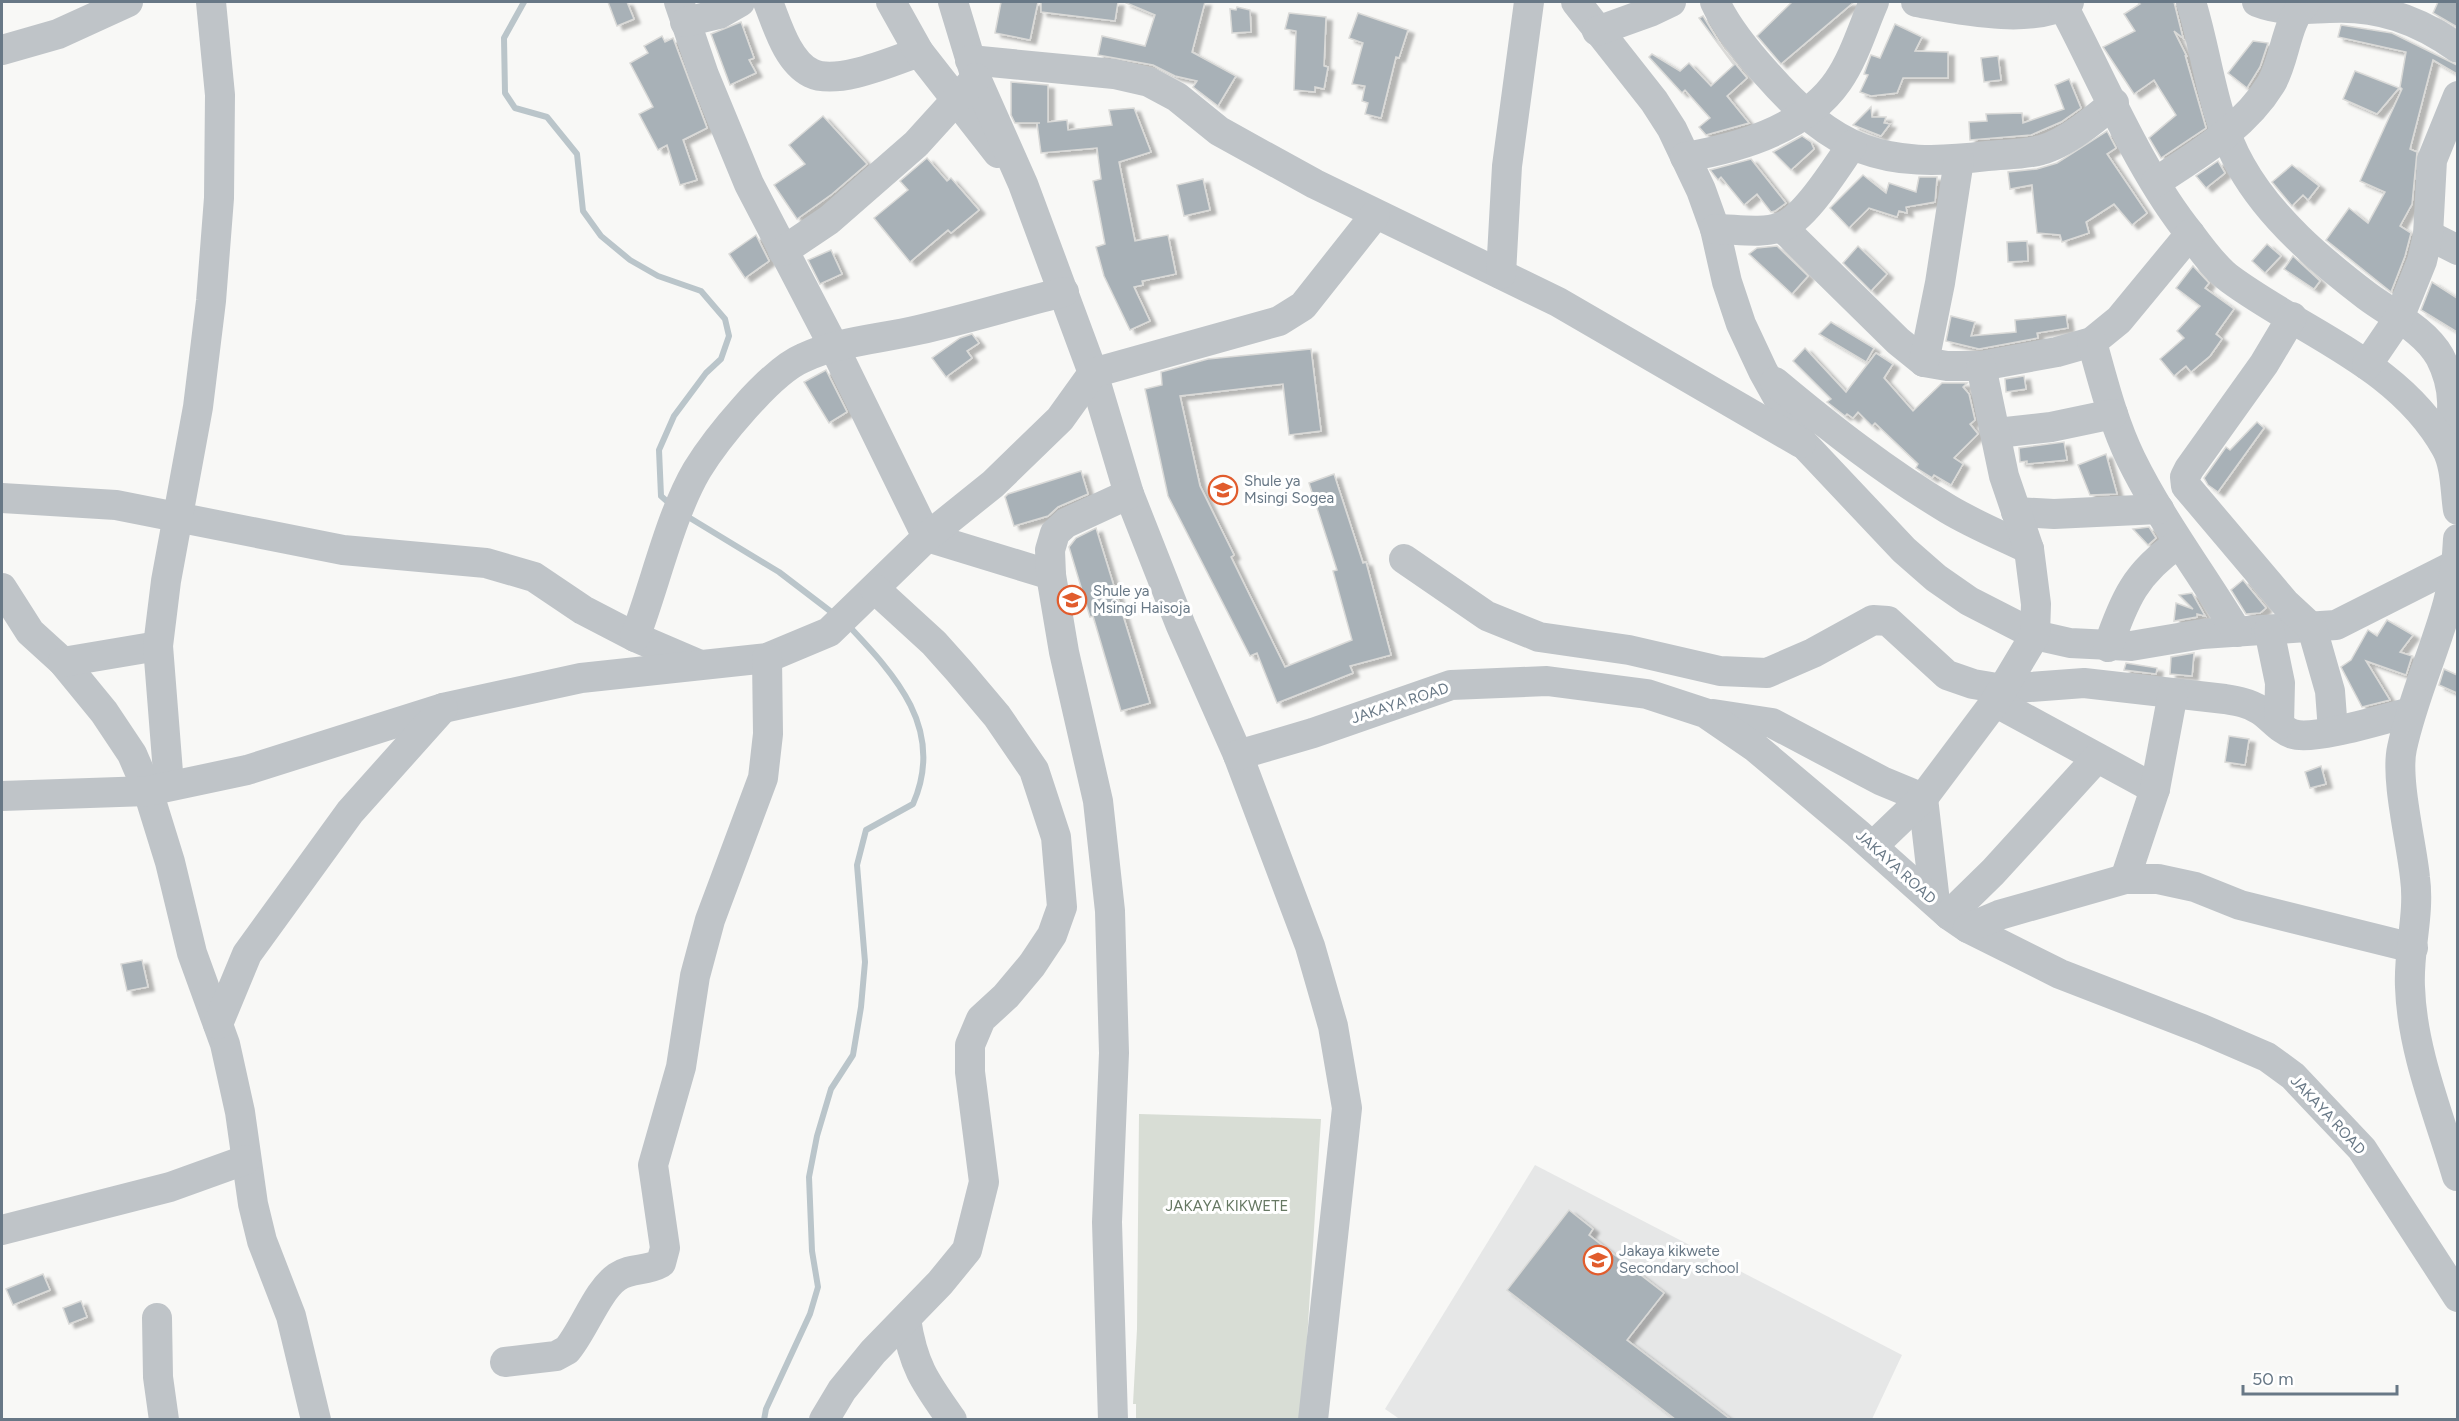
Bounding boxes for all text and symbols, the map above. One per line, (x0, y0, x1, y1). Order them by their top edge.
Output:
place label: Shule ya Msingi Sogea (1244, 472, 1334, 507)
school or university icon: Shule ya Msingi Sogea (1207, 474, 1239, 506)
place label: Shule ya Msingi Haisoja (1093, 582, 1190, 617)
school or university icon: Shule ya Msingi Haisoja (1056, 584, 1088, 616)
street label: JAKAYA ROAD (1349, 679, 1451, 727)
street label: JAKAYA ROAD (1852, 826, 1940, 908)
street label: JAKAYA ROAD (2287, 1072, 2369, 1158)
park label: JAKAYA KIKWETE (1166, 1197, 1288, 1215)
place label: Jakaya kikwete Secondary school (1619, 1242, 1739, 1277)
school or university icon: Jakaya kikwete Secondary school (1582, 1244, 1614, 1276)
scale bar (2243, 1358, 2398, 1396)
text: 50 m (2252, 1368, 2294, 1390)

